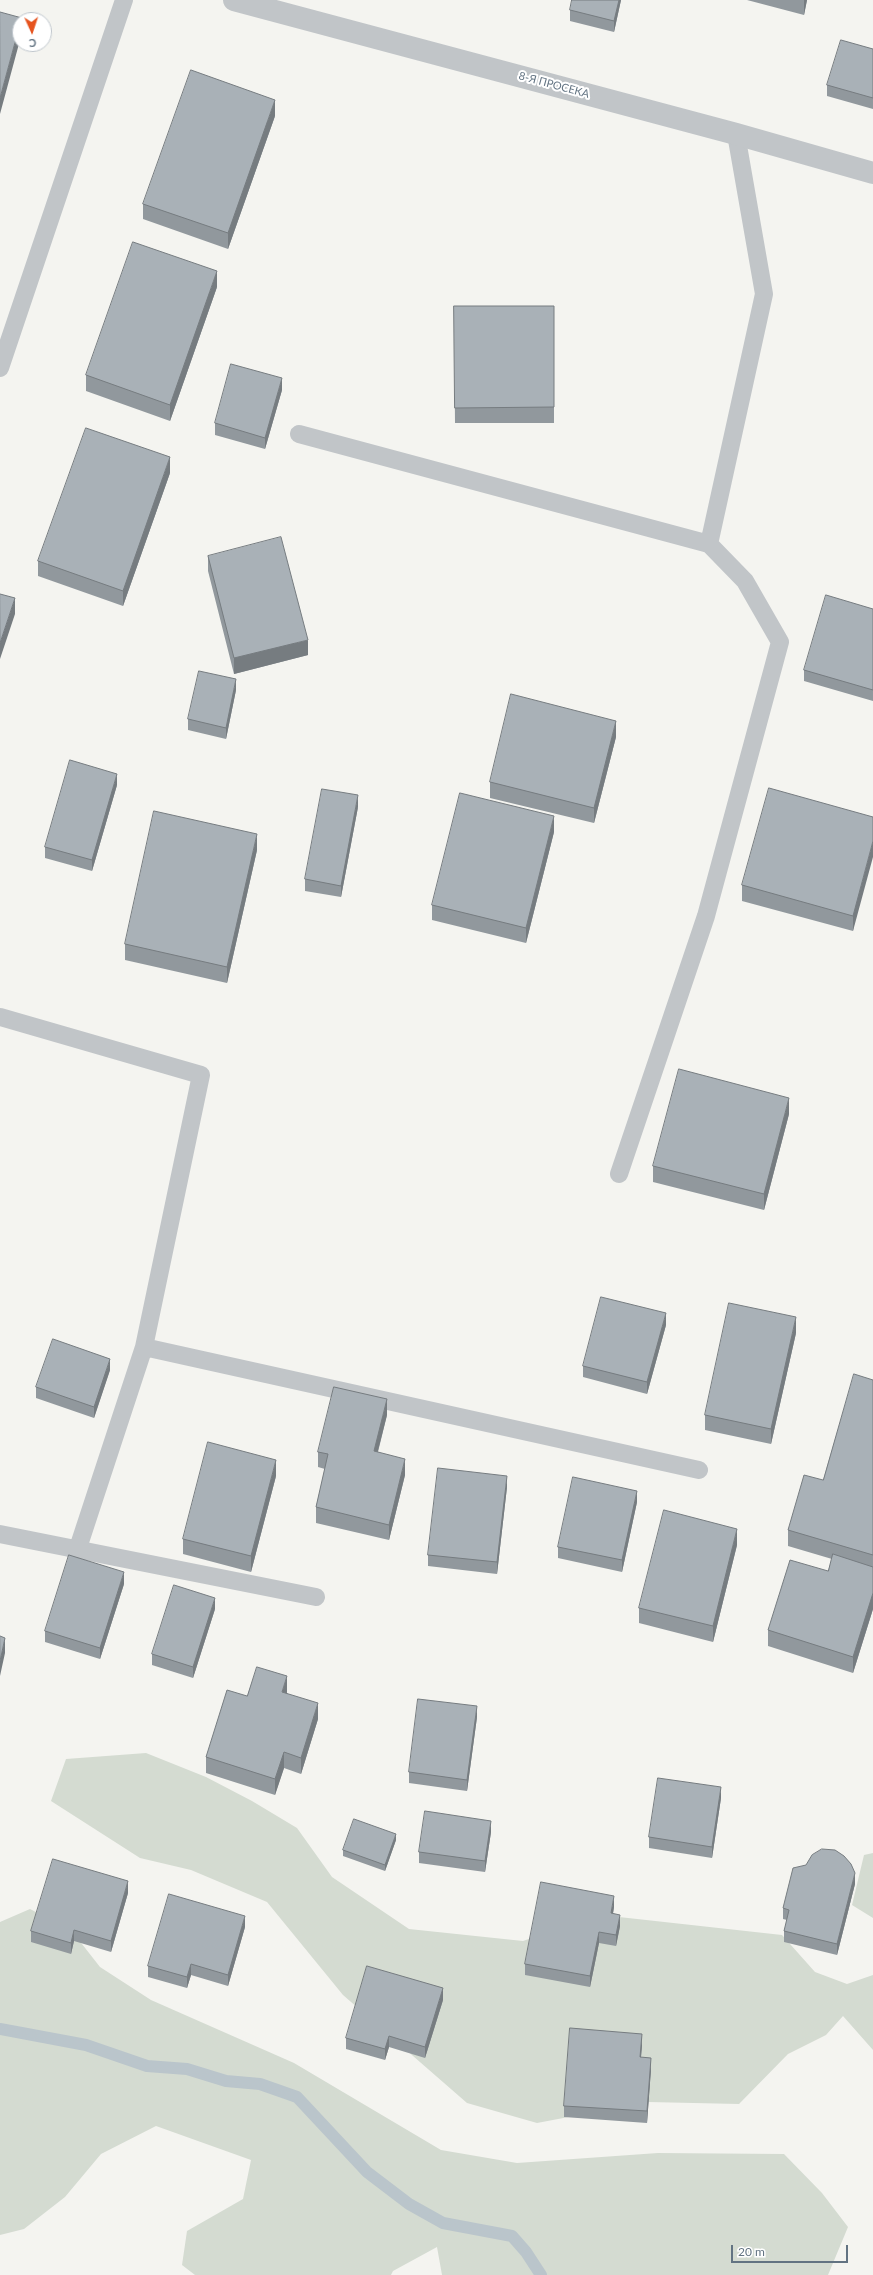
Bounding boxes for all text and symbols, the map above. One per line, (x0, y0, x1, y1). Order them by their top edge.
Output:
north arrow (12, 12, 52, 52)
text: С (29, 37, 37, 50)
street label: 8-Я ПРОСЕКА (517, 69, 591, 101)
scale bar (733, 2237, 850, 2263)
text: 20 m (738, 2244, 765, 2259)

